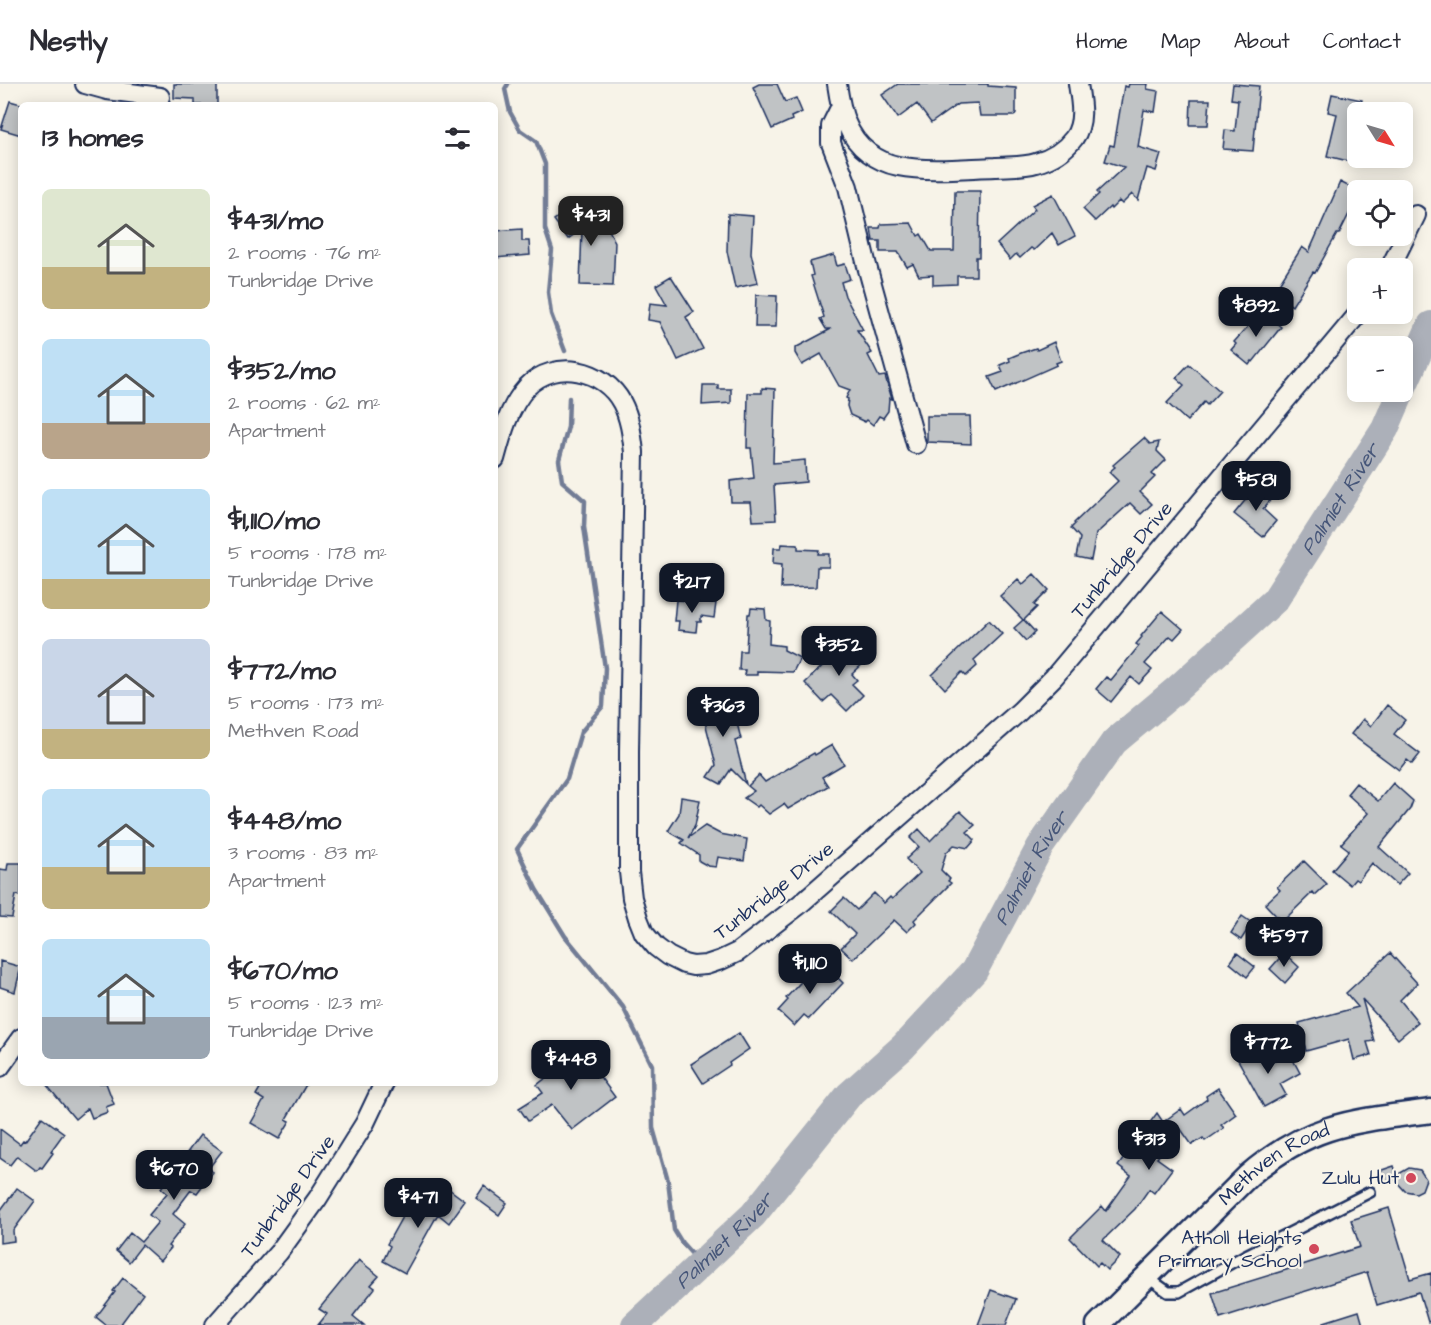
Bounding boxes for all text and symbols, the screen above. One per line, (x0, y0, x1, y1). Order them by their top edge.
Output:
text: Nestly (30, 22, 108, 61)
text: Home (1076, 27, 1128, 56)
text: Map (1161, 27, 1201, 56)
text: About (1234, 27, 1290, 56)
text: Contact (1323, 27, 1401, 56)
north arrow (1347, 102, 1413, 168)
map controls (1347, 102, 1413, 402)
text: 13 homes (42, 120, 144, 156)
icon: filters (441, 122, 474, 155)
button: locate (1347, 180, 1413, 246)
pin: $431 (555, 196, 627, 247)
text: $431 (572, 201, 610, 229)
text: $431/mo (228, 203, 323, 239)
icon: home (90, 213, 162, 285)
text: 2 rooms · 76 m² (228, 239, 381, 267)
button: + (1347, 258, 1413, 324)
text: Tunbridge Drive (228, 267, 374, 295)
pin: $892 (1220, 287, 1292, 338)
text: $892 (1233, 292, 1279, 320)
button: − (1347, 336, 1413, 402)
text: $352/mo (228, 353, 336, 389)
icon: home (90, 363, 162, 435)
text: 2 rooms · 62 m² (228, 389, 380, 417)
text: Apartment (228, 417, 326, 445)
water label: Palmiet River (1293, 436, 1388, 560)
pin: $581 (1220, 461, 1292, 512)
text: $581 (1236, 466, 1276, 494)
street label: Tunbridge Drive (1065, 495, 1180, 625)
text: $1,110/mo (228, 503, 320, 539)
icon: home (90, 513, 162, 585)
text: 5 rooms · 178 m² (228, 539, 387, 567)
pin: $217 (656, 563, 728, 614)
text: Tunbridge Drive (228, 567, 374, 595)
text: $217 (673, 568, 711, 596)
pin: $352 (803, 626, 875, 677)
text: $352 (816, 631, 862, 659)
text: $772/mo (228, 653, 336, 689)
icon: home (90, 663, 162, 735)
pin: $363 (687, 687, 759, 738)
text: 5 rooms · 173 m² (228, 689, 384, 717)
text: $363 (701, 692, 745, 720)
text: Methven Road (228, 717, 359, 745)
text: $448/mo (228, 803, 341, 839)
water label: Palmiet River (987, 803, 1077, 930)
icon: home (90, 813, 162, 885)
street label: Tunbridge Drive (708, 835, 841, 948)
text: 3 rooms · 83 m² (228, 839, 378, 867)
text: Apartment (228, 867, 326, 895)
pin: $597 (1248, 917, 1320, 968)
text: $597 (1260, 922, 1308, 950)
pin: $1,110 (761, 944, 859, 995)
text: $1,110 (793, 949, 827, 977)
text: $670/mo (228, 953, 338, 989)
icon: home (90, 963, 162, 1035)
text: 5 rooms · 123 m² (228, 989, 383, 1017)
text: Tunbridge Drive (228, 1017, 374, 1045)
pin: $772 (1232, 1024, 1304, 1075)
text: $772 (1244, 1029, 1292, 1057)
pin: $448 (535, 1040, 607, 1091)
text: $448 (545, 1045, 597, 1073)
street label: Methven Road (1212, 1116, 1333, 1212)
pin: $313 (1113, 1120, 1185, 1171)
text: $313 (1132, 1125, 1166, 1153)
street label: Tunbridge Drive (234, 1129, 343, 1264)
pin: $670 (138, 1150, 210, 1201)
text: $670 (150, 1155, 198, 1183)
place label: Zulu Hut (1322, 1164, 1399, 1192)
marker: Zulu Hut (1404, 1171, 1418, 1185)
pin: $471 (382, 1178, 454, 1229)
text: $471 (398, 1183, 438, 1211)
water label: Palmiet River (669, 1184, 782, 1295)
place label: Atholl Heights Primary School (1158, 1224, 1302, 1276)
marker: Atholl Heights Primary School (1307, 1242, 1321, 1256)

